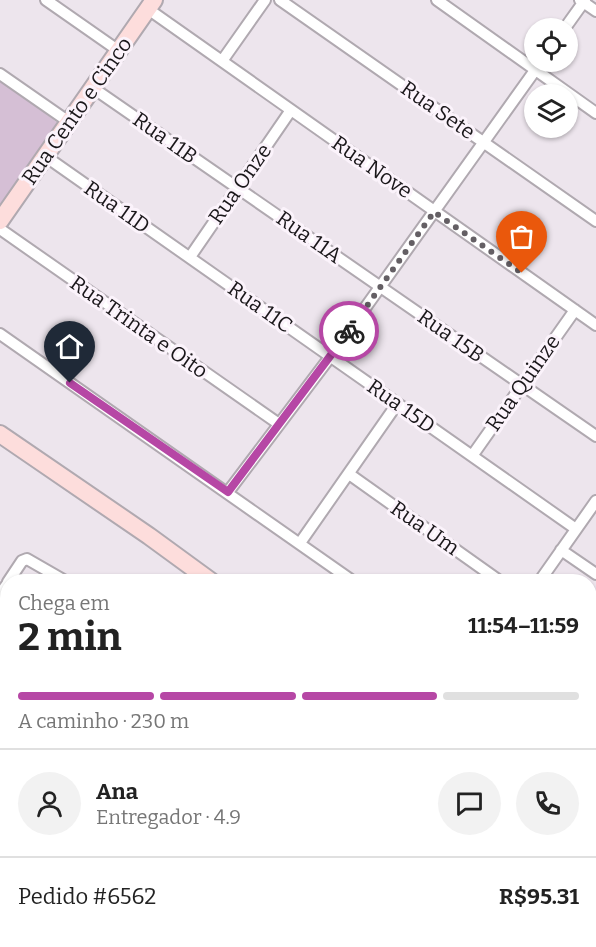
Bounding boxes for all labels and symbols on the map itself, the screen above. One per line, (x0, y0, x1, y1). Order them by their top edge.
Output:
street label: Rua Cento e Cinco (16, 32, 138, 190)
street label: Rua Sete (396, 75, 480, 145)
street label: Rua 11B (128, 106, 202, 170)
street label: Rua Nove (327, 130, 417, 204)
street label: Rua Onze (203, 139, 277, 229)
street label: Rua 11D (79, 175, 155, 239)
street label: Rua 11A (271, 205, 347, 269)
pin (496, 211, 547, 273)
street label: Rua Trinta e Oito (65, 270, 213, 384)
street label: Rua 11C (223, 275, 297, 339)
courier (319, 301, 379, 361)
street label: Rua 15B (413, 304, 489, 368)
pin (44, 321, 95, 383)
street label: Rua Quinze (480, 330, 566, 436)
street label: Rua 15D (362, 373, 440, 439)
street label: Rua Um (386, 495, 464, 561)

